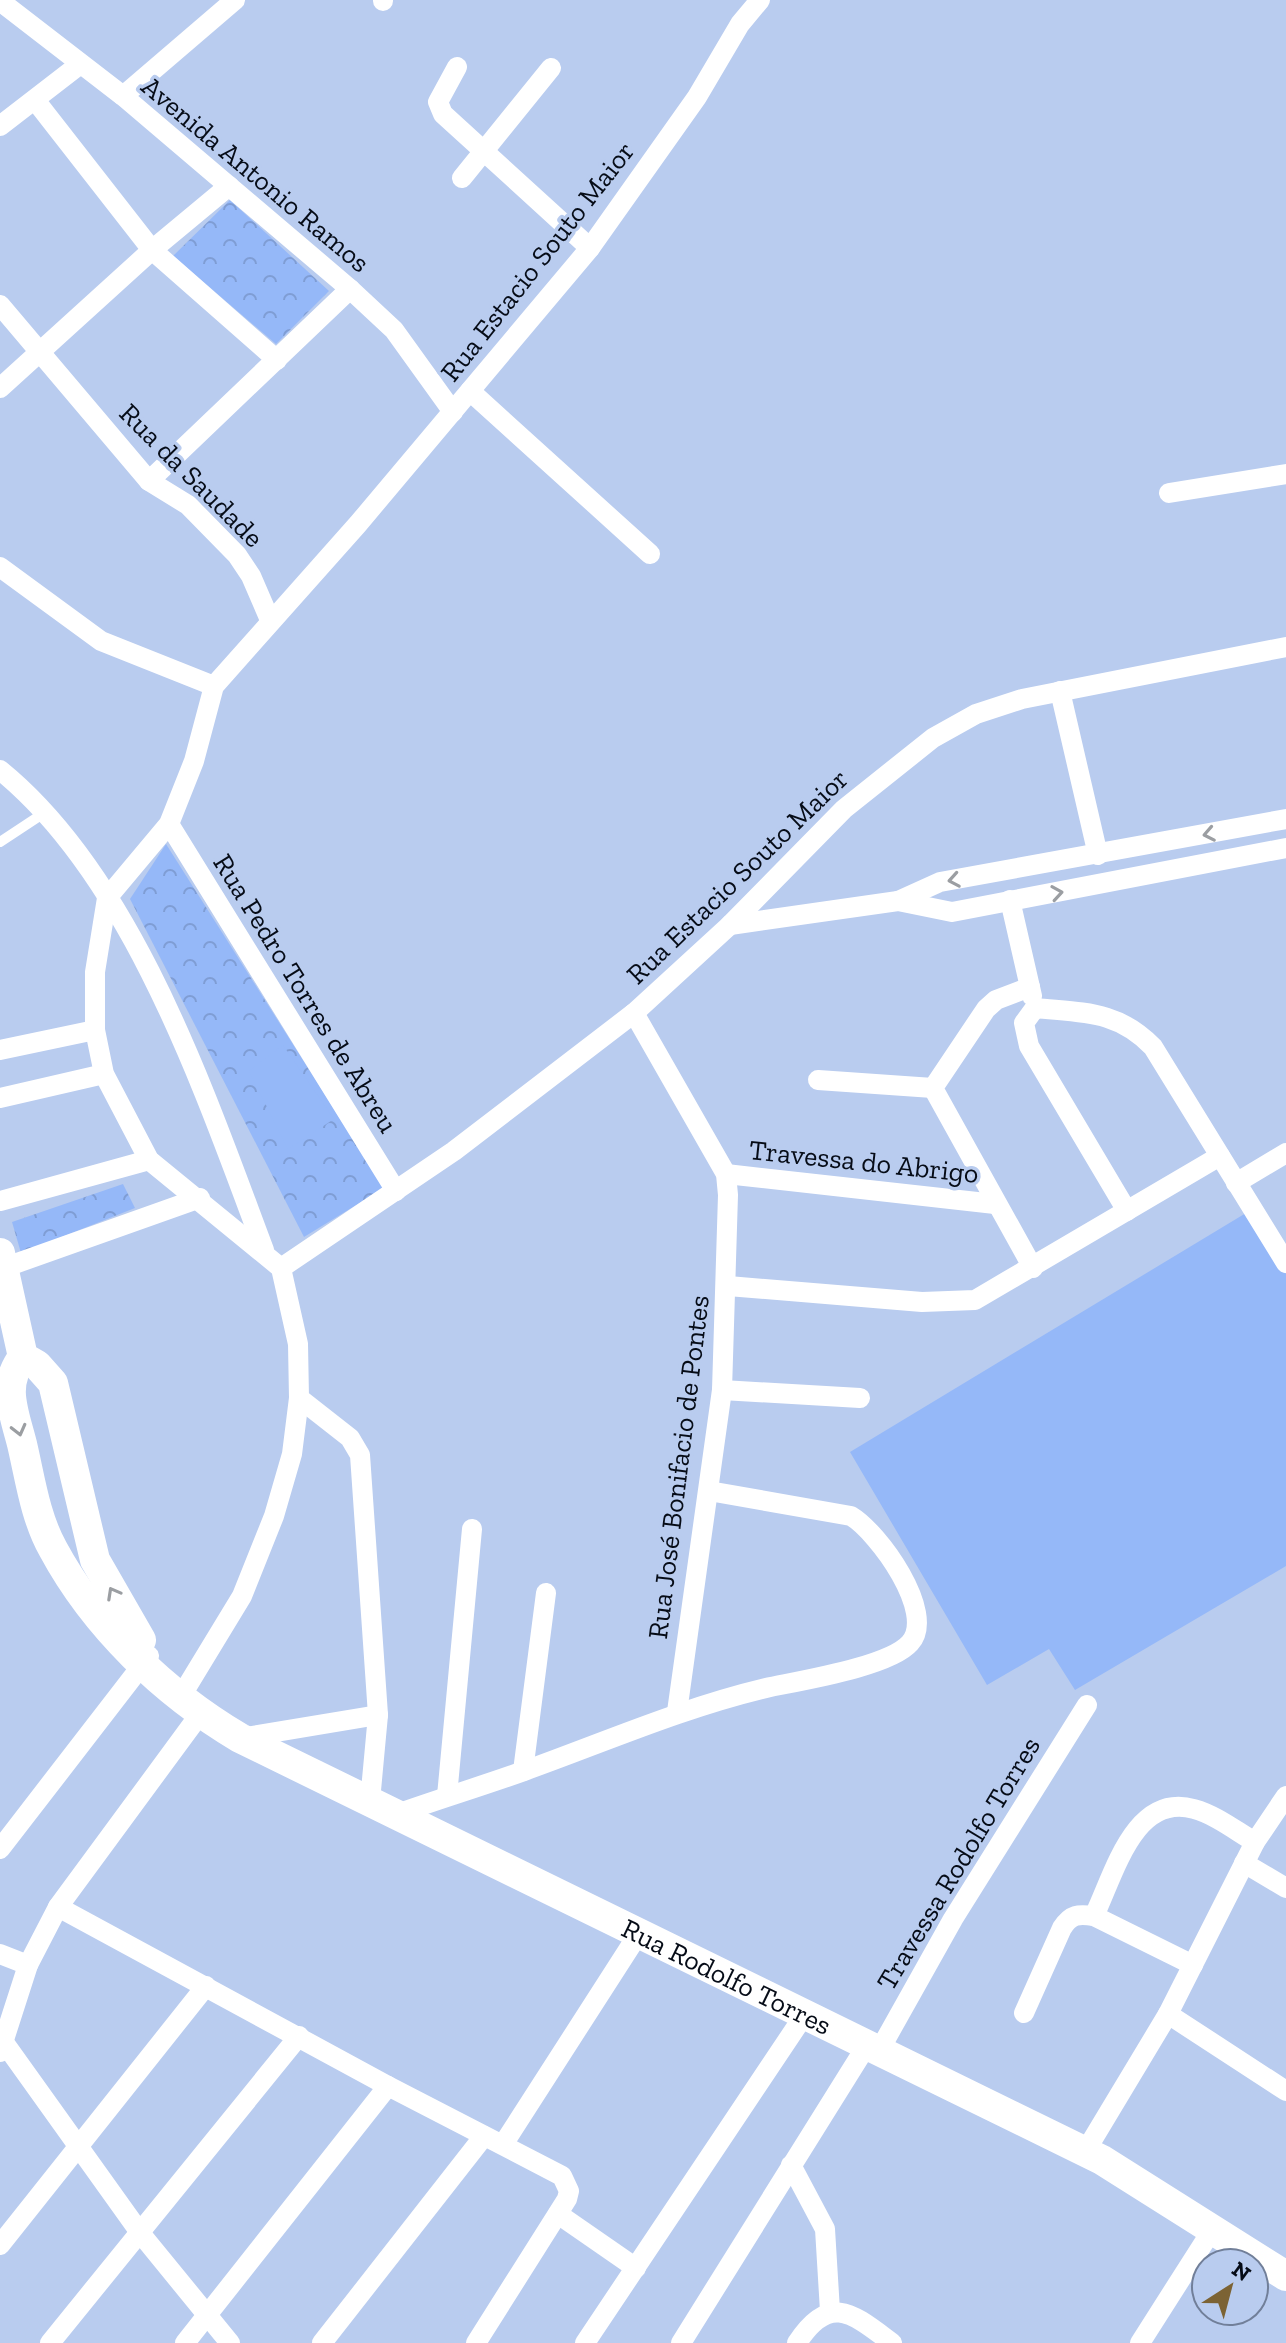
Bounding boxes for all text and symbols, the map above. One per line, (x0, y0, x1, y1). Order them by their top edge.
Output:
street label: Avenida Antonio Ramos (135, 69, 376, 279)
street label: Rua Estacio Souto Maior (434, 135, 641, 388)
street label: Rua da Saudade (113, 397, 270, 554)
street label: Rua Estacio Souto Maior (620, 762, 855, 991)
one-way arrow (1203, 825, 1217, 842)
street label: Rua Pedro Torres de Abreu (206, 848, 405, 1139)
one-way arrow (947, 871, 960, 888)
one-way arrow (1050, 885, 1063, 902)
street label: Travessa do Abrigo (748, 1133, 980, 1190)
street label: Rua José Bonifacio de Pontes (641, 1293, 716, 1641)
one-way arrow (9, 1423, 26, 1437)
one-way arrow (107, 1587, 123, 1602)
street label: Travessa Rodolfo Torres (870, 1731, 1047, 1996)
street label: Rua Rodolfo Torres (616, 1912, 837, 2042)
north arrow (1190, 2247, 1270, 2327)
text: N (1227, 2255, 1256, 2287)

